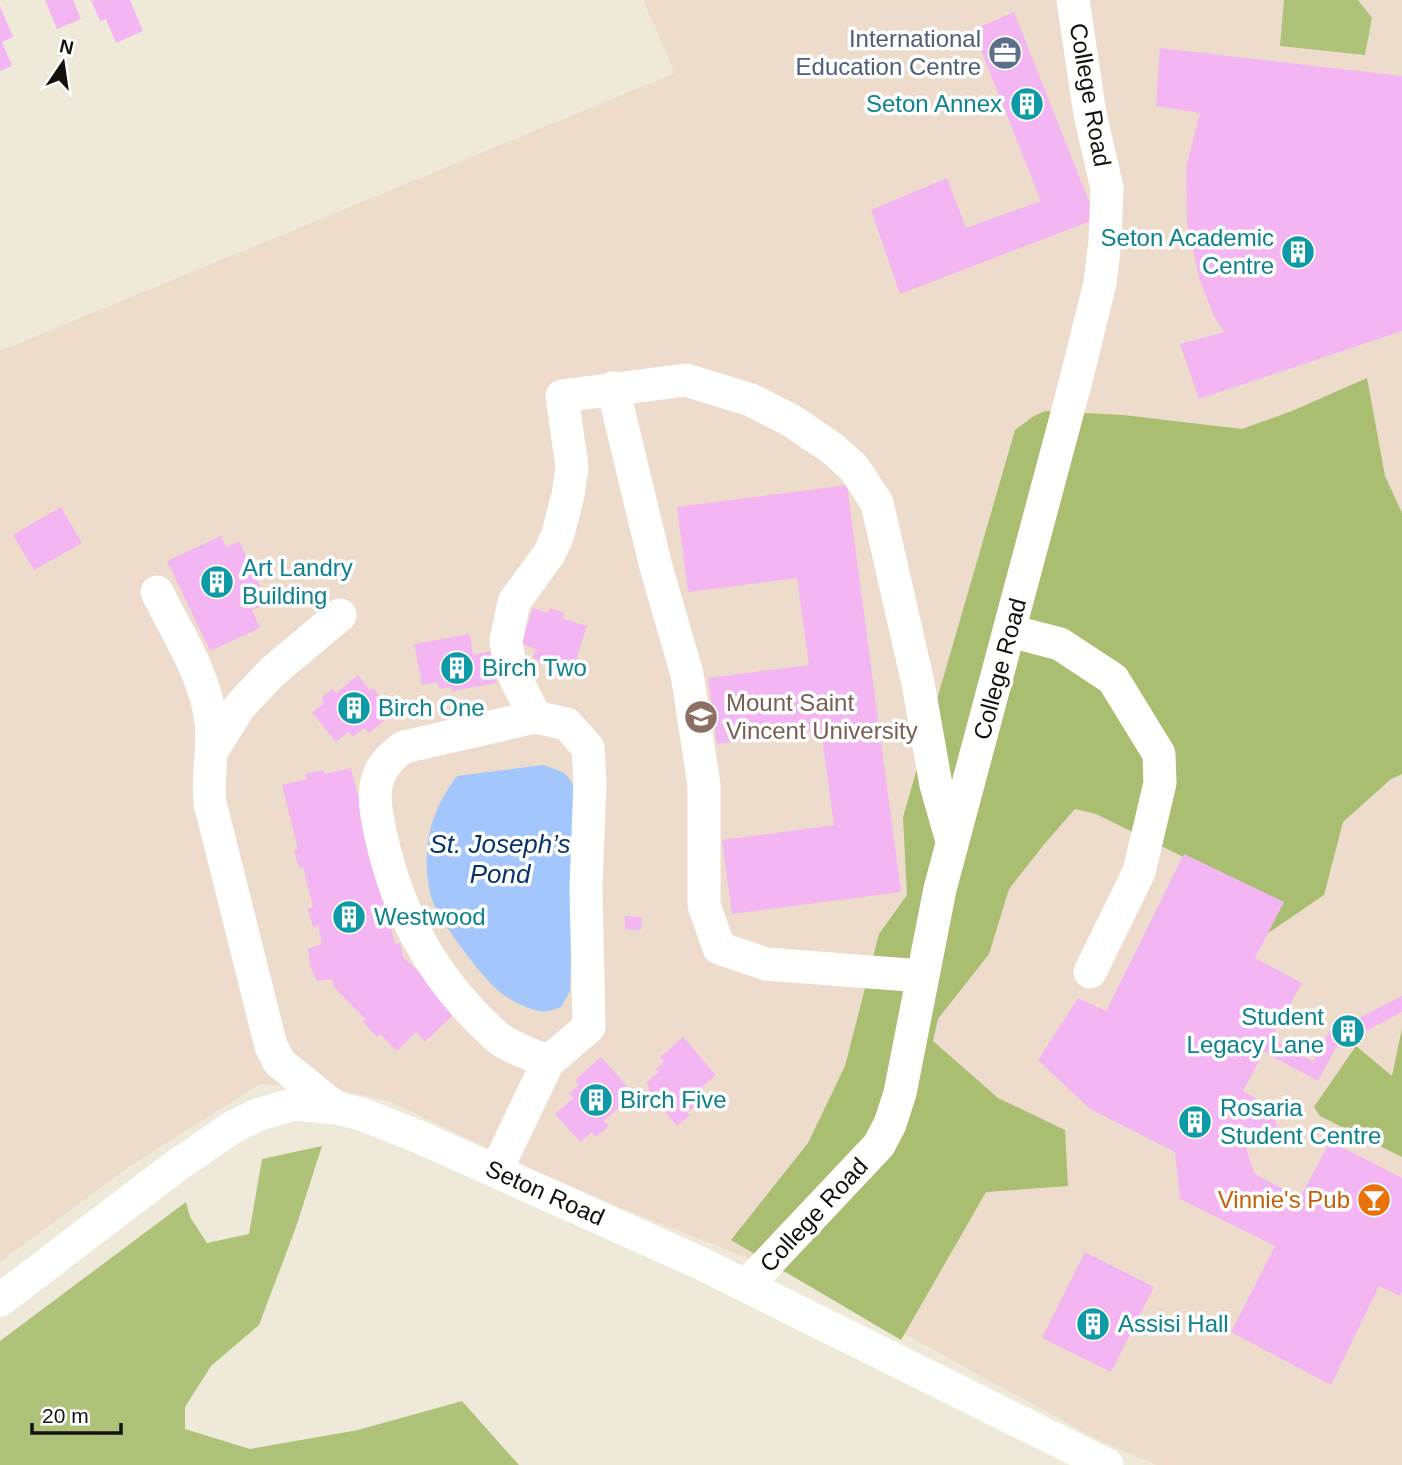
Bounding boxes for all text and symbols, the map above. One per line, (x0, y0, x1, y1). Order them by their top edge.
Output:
street label: College Road (1065, 21, 1116, 169)
place label: International Education Centre (796, 25, 981, 80)
north arrow (28, 28, 98, 98)
office icon: International Education Centre (986, 34, 1024, 72)
text: N (58, 35, 76, 59)
building icon: Seton Annex (1008, 85, 1046, 123)
place label: Seton Annex (866, 90, 1002, 117)
place label: Seton Academic Centre (1101, 224, 1274, 279)
building icon: Seton Academic Centre (1279, 233, 1317, 271)
place label: Art Landry Building (242, 554, 353, 609)
building icon: Art Landry Building (198, 563, 236, 601)
street label: College Road (968, 595, 1031, 743)
building icon: Birch Two (438, 649, 476, 687)
place label: Birch Two (482, 654, 587, 681)
building icon: Birch One (335, 689, 373, 727)
place label: Mount Saint Vincent University (726, 689, 918, 744)
place label: Birch One (378, 694, 485, 721)
school or university icon: Mount Saint Vincent University (682, 698, 720, 736)
water label: St. Joseph’s Pond (429, 829, 571, 889)
building icon: Westwood (330, 898, 368, 936)
place label: Westwood (374, 903, 486, 930)
place label: Student Legacy Lane (1187, 1003, 1324, 1058)
building icon: Student Legacy Lane (1329, 1012, 1367, 1050)
building icon: Birch Five (577, 1081, 615, 1119)
place label: Birch Five (620, 1086, 727, 1113)
place label: Rosaria Student Centre (1220, 1094, 1381, 1149)
building icon: Rosaria Student Centre (1176, 1103, 1214, 1141)
street label: College Road (754, 1152, 873, 1277)
street label: Seton Road (482, 1154, 609, 1231)
bar icon: Vinnie's Pub (1355, 1181, 1393, 1219)
place label: Vinnie's Pub (1218, 1186, 1350, 1213)
building icon: Assisi Hall (1074, 1305, 1112, 1343)
place label: Assisi Hall (1118, 1310, 1229, 1337)
scale bar (32, 1392, 121, 1436)
text: 20 m (42, 1404, 89, 1427)

